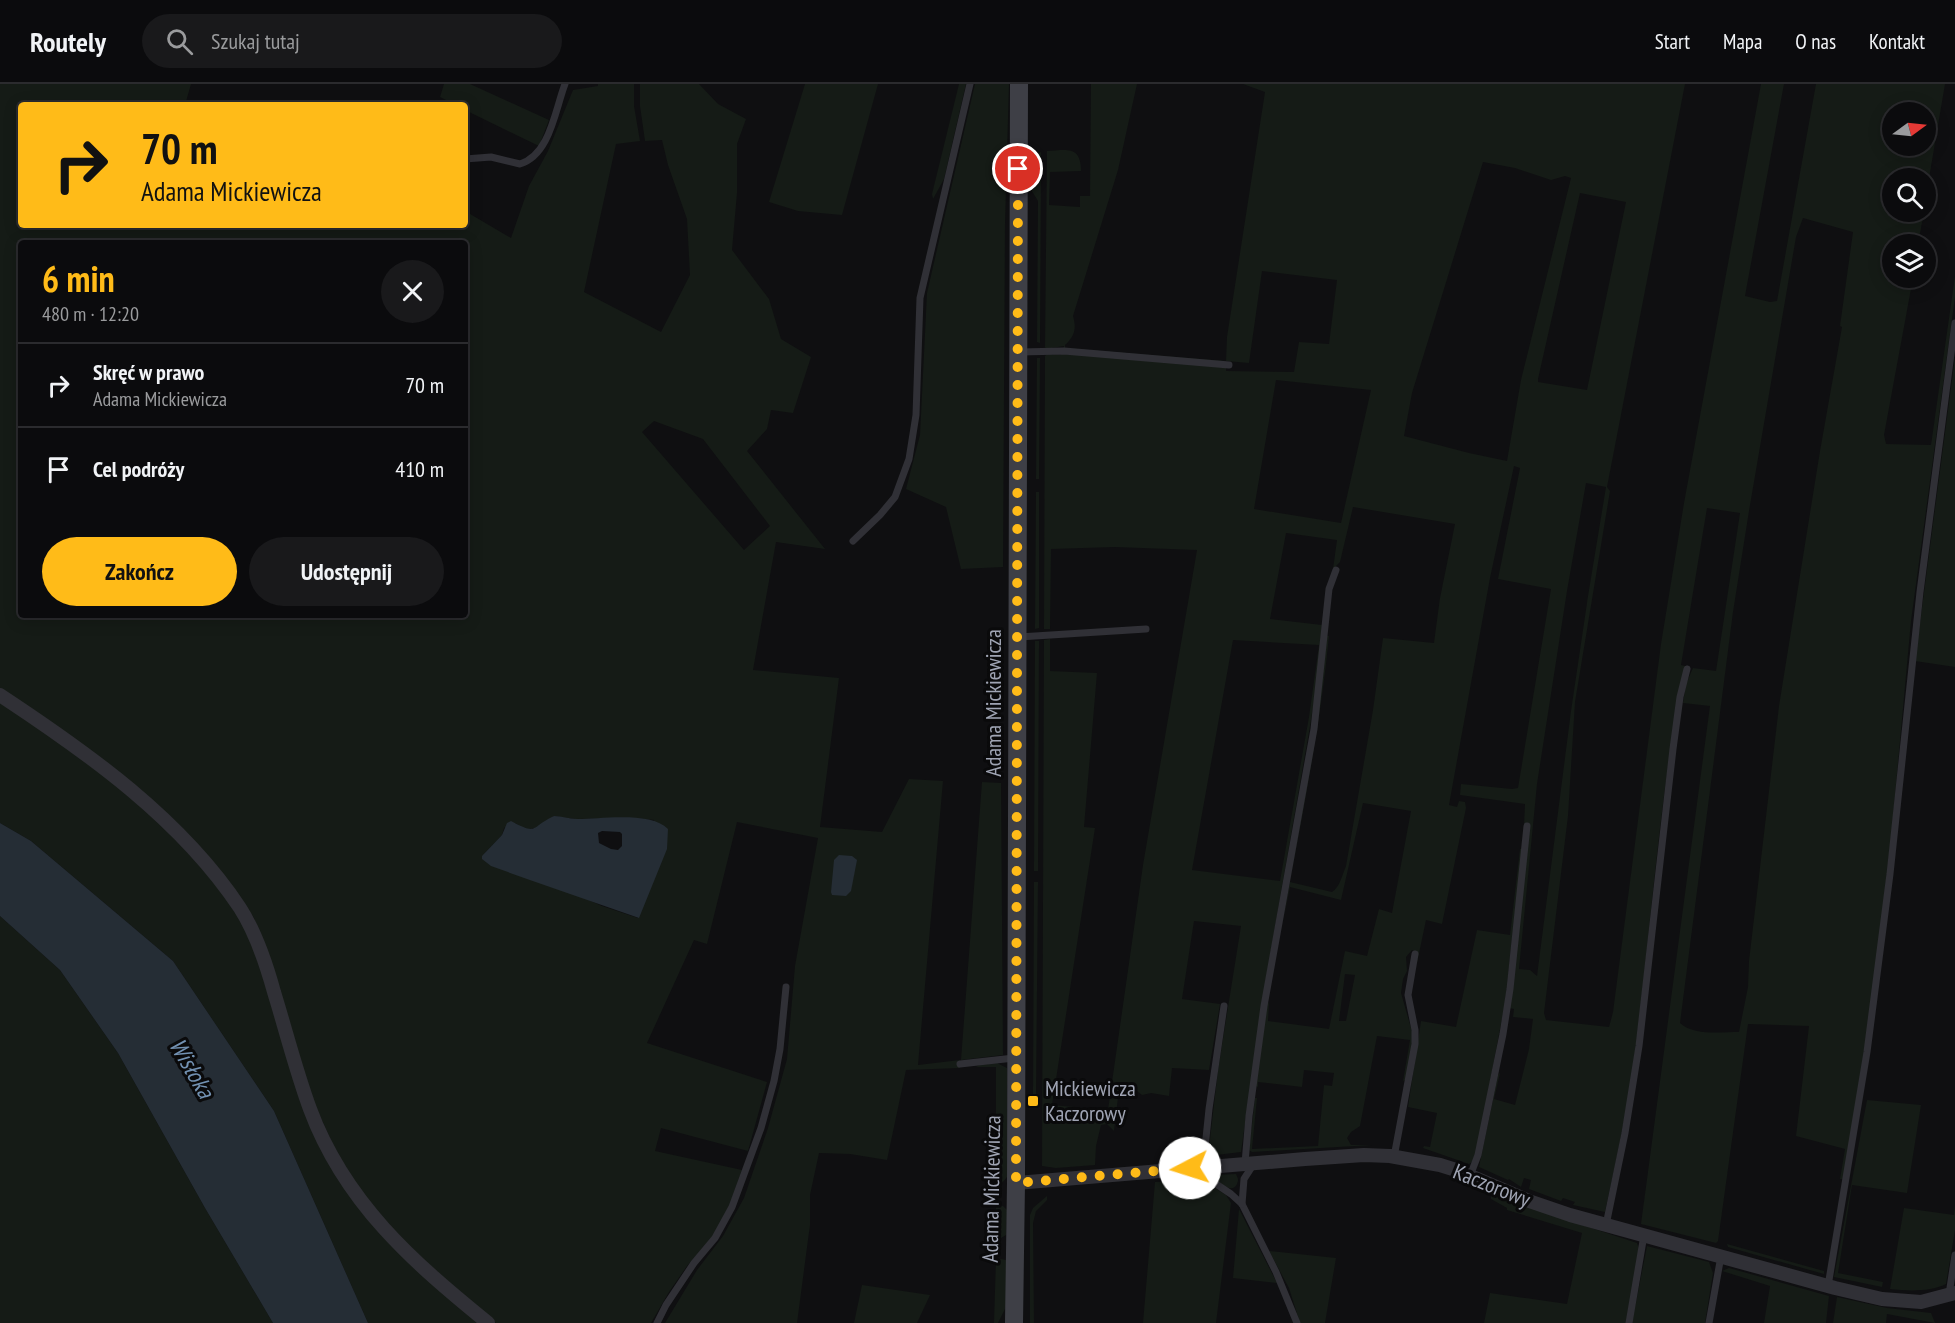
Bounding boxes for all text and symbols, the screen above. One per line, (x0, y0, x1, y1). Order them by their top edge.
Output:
search box (142, 14, 562, 68)
text: Routely (30, 23, 106, 60)
icon: search (163, 25, 196, 58)
text: Szukaj tutaj (211, 27, 300, 55)
text: Start (1655, 28, 1690, 55)
text: Mapa (1723, 28, 1762, 55)
text: O nas (1795, 28, 1836, 55)
text: Kontakt (1869, 28, 1925, 55)
north arrow (1882, 102, 1936, 156)
map controls (1882, 102, 1936, 288)
text: 70 m (141, 121, 218, 176)
icon: right (42, 126, 120, 204)
pin (992, 143, 1043, 194)
icon: arrive (1001, 152, 1034, 185)
button: search (1882, 168, 1936, 222)
text: Adama Mickiewicza (141, 174, 322, 208)
button: layers (1882, 234, 1936, 288)
text: 6 min (42, 255, 115, 302)
button: close (381, 260, 444, 323)
text: 480 m · 12:20 (42, 301, 139, 327)
text: Skręć w prawo (93, 358, 204, 386)
icon: right (42, 369, 75, 402)
text: 70 m (405, 371, 444, 399)
text: Adama Mickiewicza (93, 386, 227, 412)
icon: arrive (42, 453, 75, 486)
text: Cel podróży (93, 455, 184, 483)
text: 410 m (395, 455, 444, 483)
button: Zakończ (42, 537, 237, 606)
button: Udostępnij (249, 537, 444, 606)
street label: Adama Mickiewicza (979, 629, 1007, 777)
water label: Wisłoka (162, 1032, 222, 1105)
place label: Mickiewicza Kaczorowy (1045, 1074, 1136, 1127)
marker: Mickiewicza Kaczorowy (1026, 1094, 1040, 1108)
street label: Adama Mickiewicza (976, 1115, 1006, 1263)
position arrow (1158, 1136, 1222, 1200)
street label: Kaczorowy (1449, 1157, 1535, 1213)

